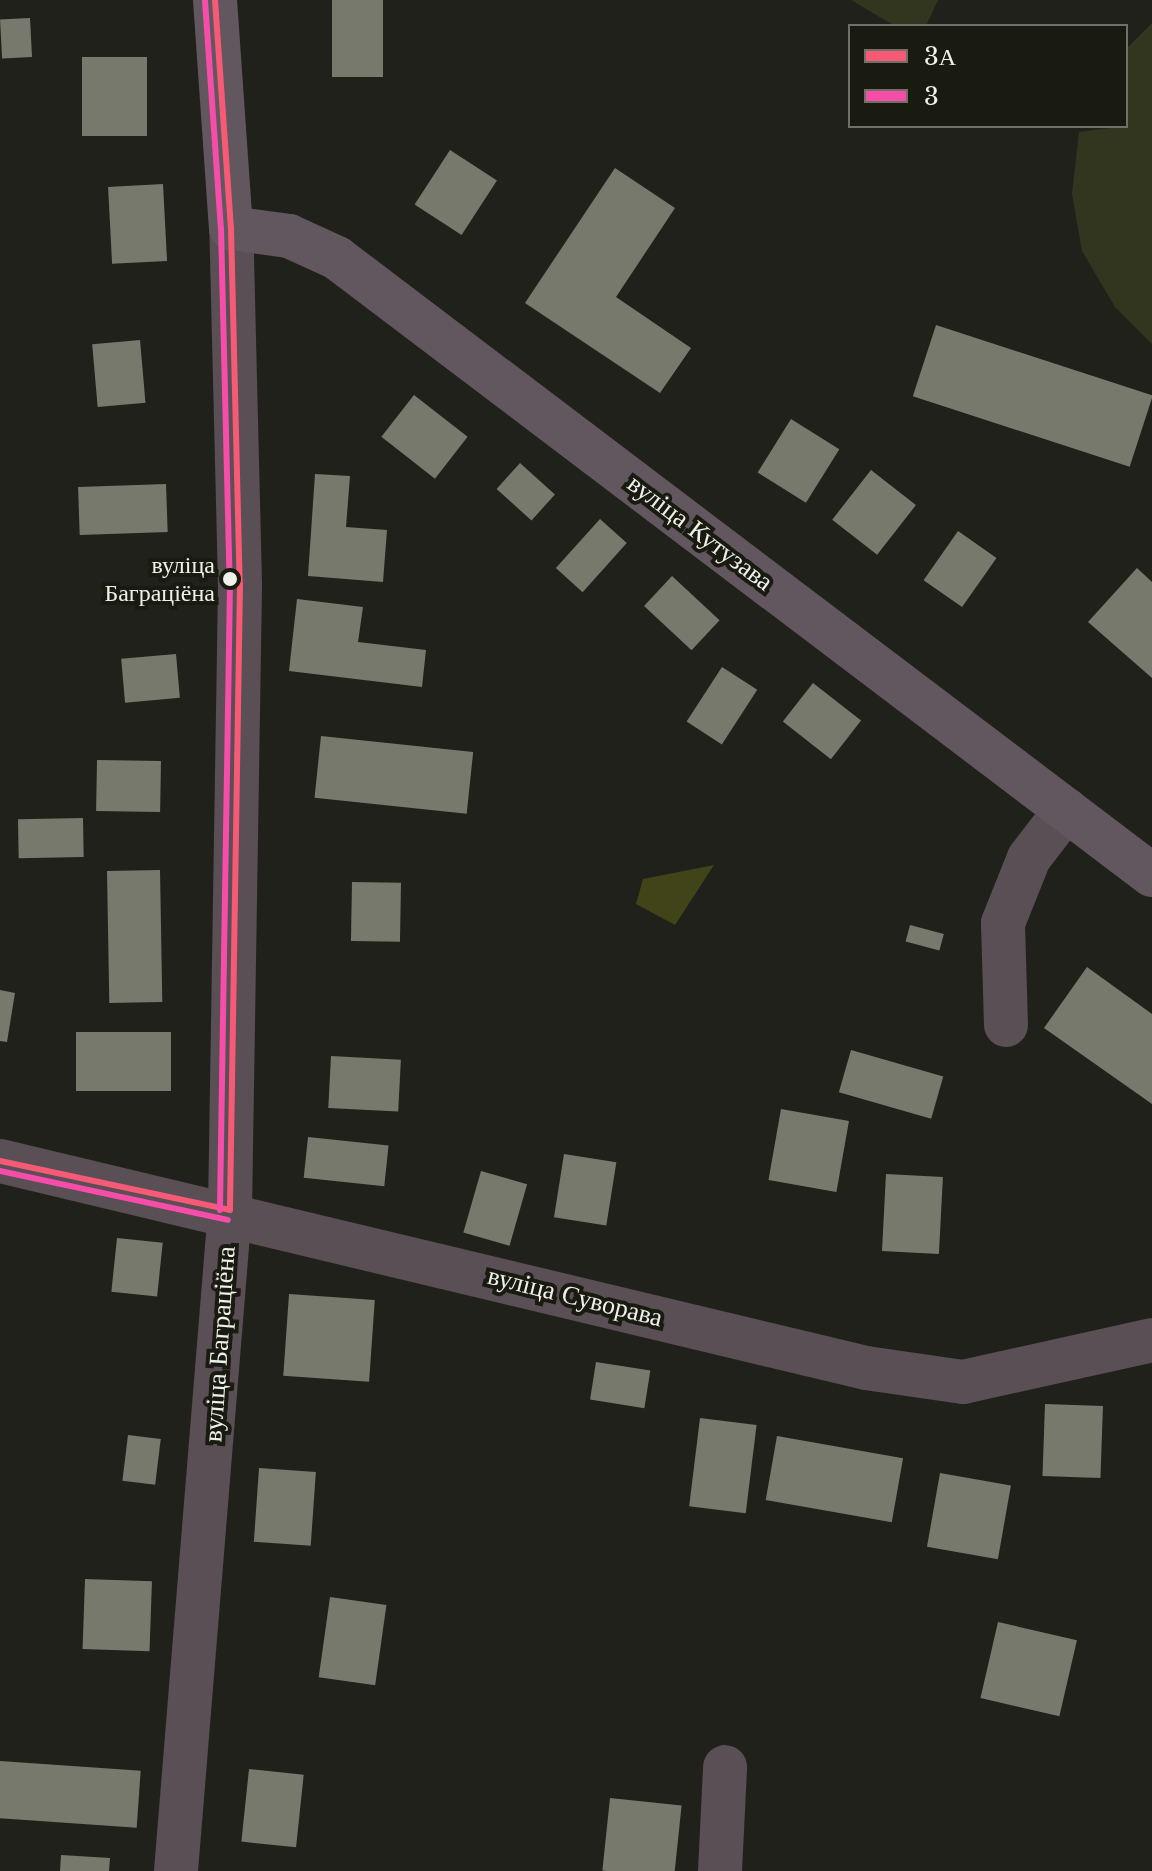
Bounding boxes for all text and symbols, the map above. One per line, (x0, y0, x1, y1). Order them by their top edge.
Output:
legend (848, 24, 1128, 128)
text: 3А (924, 42, 956, 71)
text: 3 (924, 82, 939, 111)
street label: вуліца Кутузава (621, 468, 779, 598)
place label: вуліца Баграціёна (104, 551, 215, 607)
marker: вуліца Баграціёна (222, 571, 238, 587)
street label: вуліца Баграціёна (198, 1245, 242, 1443)
street label: вуліца Суворава (484, 1260, 666, 1334)

